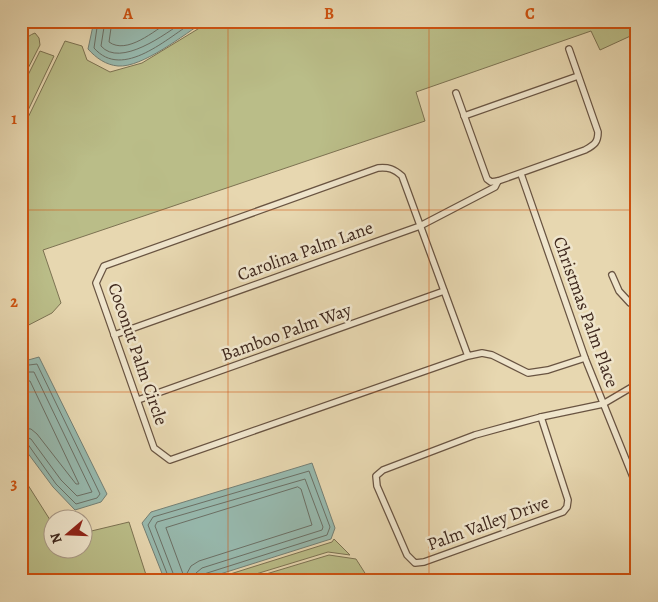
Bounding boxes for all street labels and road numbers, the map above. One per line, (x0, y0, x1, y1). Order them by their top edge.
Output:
street label: Carolina Palm Lane (234, 215, 376, 287)
street label: Christmas Palm Place (547, 233, 625, 391)
street label: Coconut Palm Circle (102, 280, 174, 428)
street label: Bamboo Palm Way (218, 297, 355, 367)
street label: Palm Valley Drive (424, 490, 552, 556)

